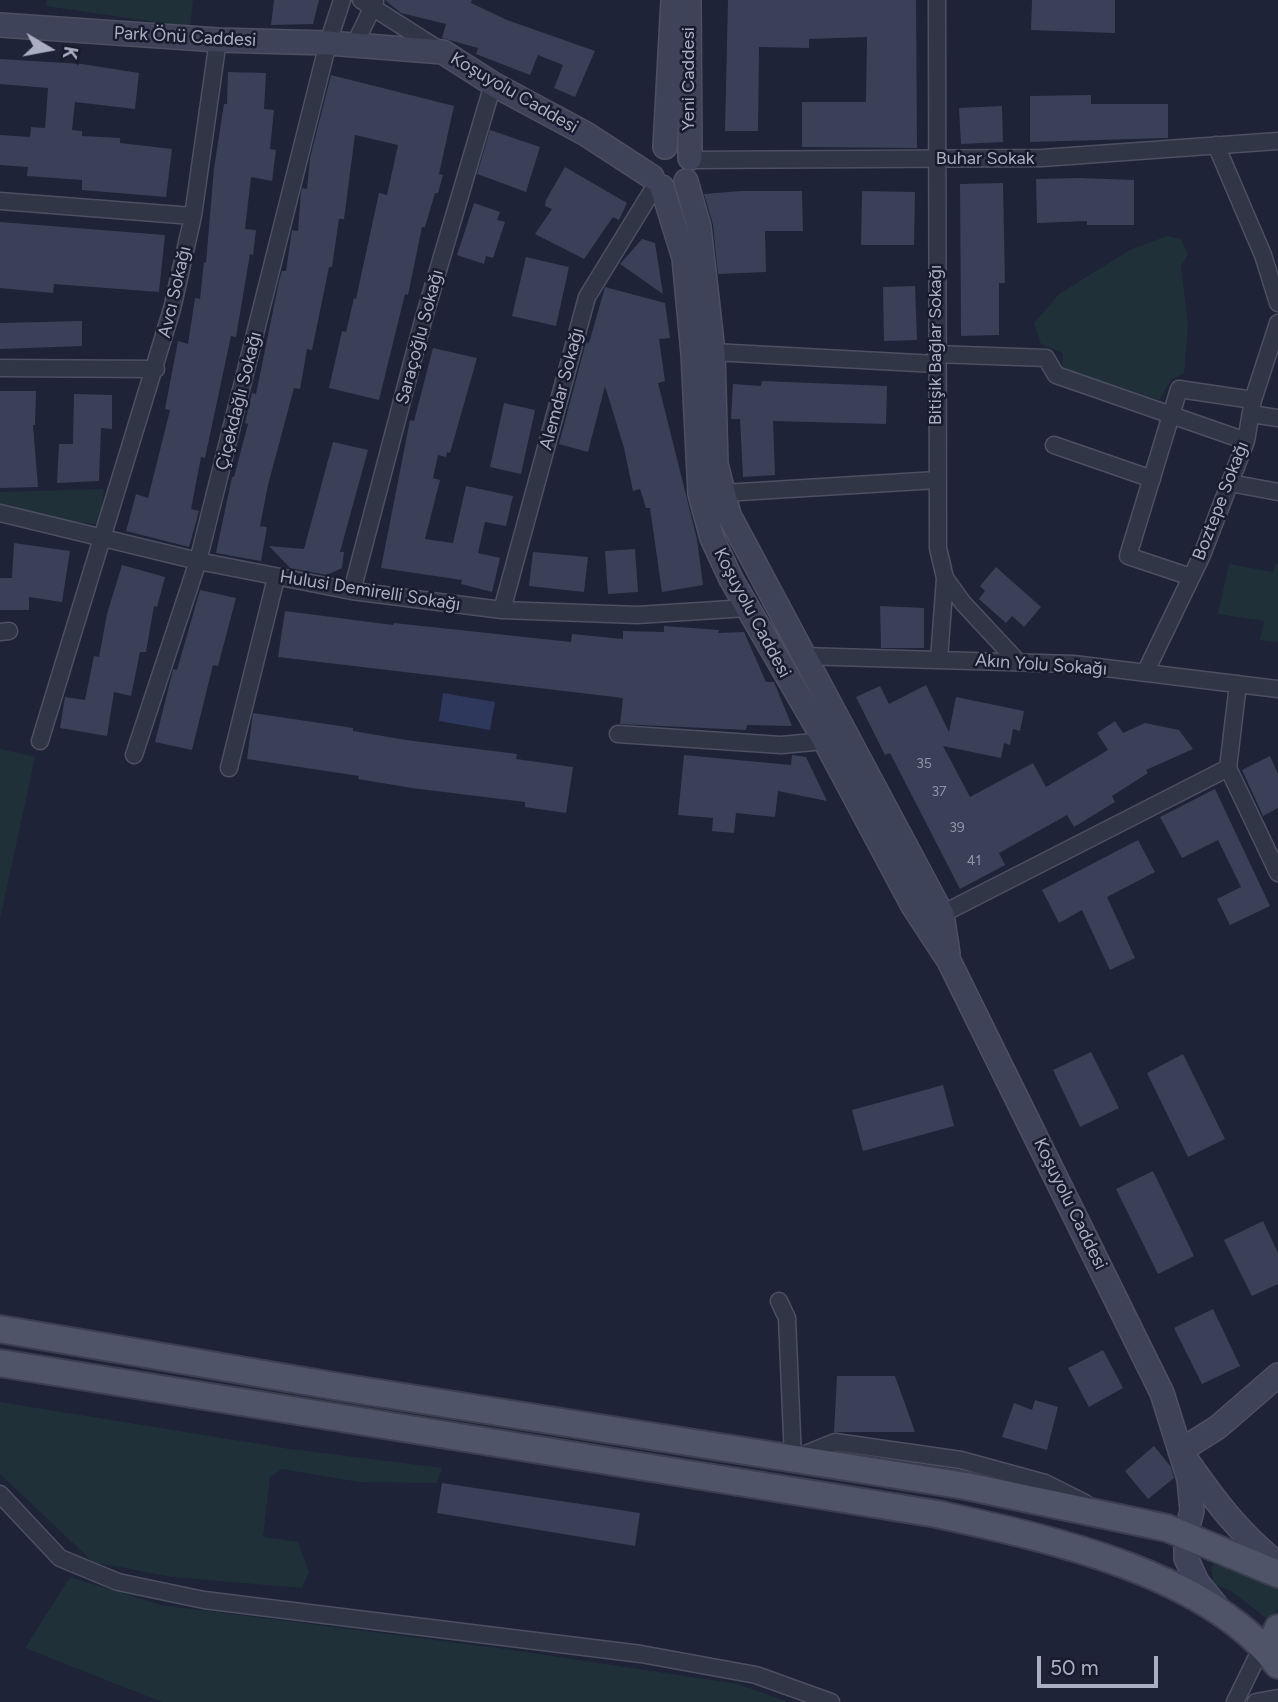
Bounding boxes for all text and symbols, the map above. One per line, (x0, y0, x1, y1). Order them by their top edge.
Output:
north arrow (14, 14, 84, 84)
street label: Park Önü Caddesi (113, 22, 257, 52)
street label: Yeni Caddesi (678, 27, 700, 131)
text: K (58, 45, 83, 61)
street label: Koşuyolu Caddesi (446, 48, 582, 138)
street label: Buhar Sokak (936, 148, 1034, 170)
street label: Avcı Sokağı (154, 244, 196, 340)
street label: Bitişik Bağlar Sokağı (925, 265, 947, 425)
street label: Saraçoğlu Sokağı (392, 267, 448, 407)
street label: Alemdar Sokağı (535, 326, 589, 452)
street label: Çiçekdağlı Sokağı (211, 329, 267, 473)
street label: Boztepe Sokağı (1188, 438, 1254, 564)
street label: Koşuyolu Caddesi (709, 545, 795, 681)
street label: Hulusi Demirelli Sokağı (278, 566, 462, 616)
street label: Akın Yolu Sokağı (974, 650, 1108, 680)
house number: 35 (916, 756, 932, 772)
house number: 37 (931, 784, 947, 800)
house number: 39 (949, 820, 965, 836)
house number: 41 (967, 853, 981, 869)
street label: Koşuyolu Caddesi (1029, 1135, 1111, 1273)
scale bar (1040, 1642, 1161, 1686)
text: 50 m (1050, 1655, 1099, 1680)

